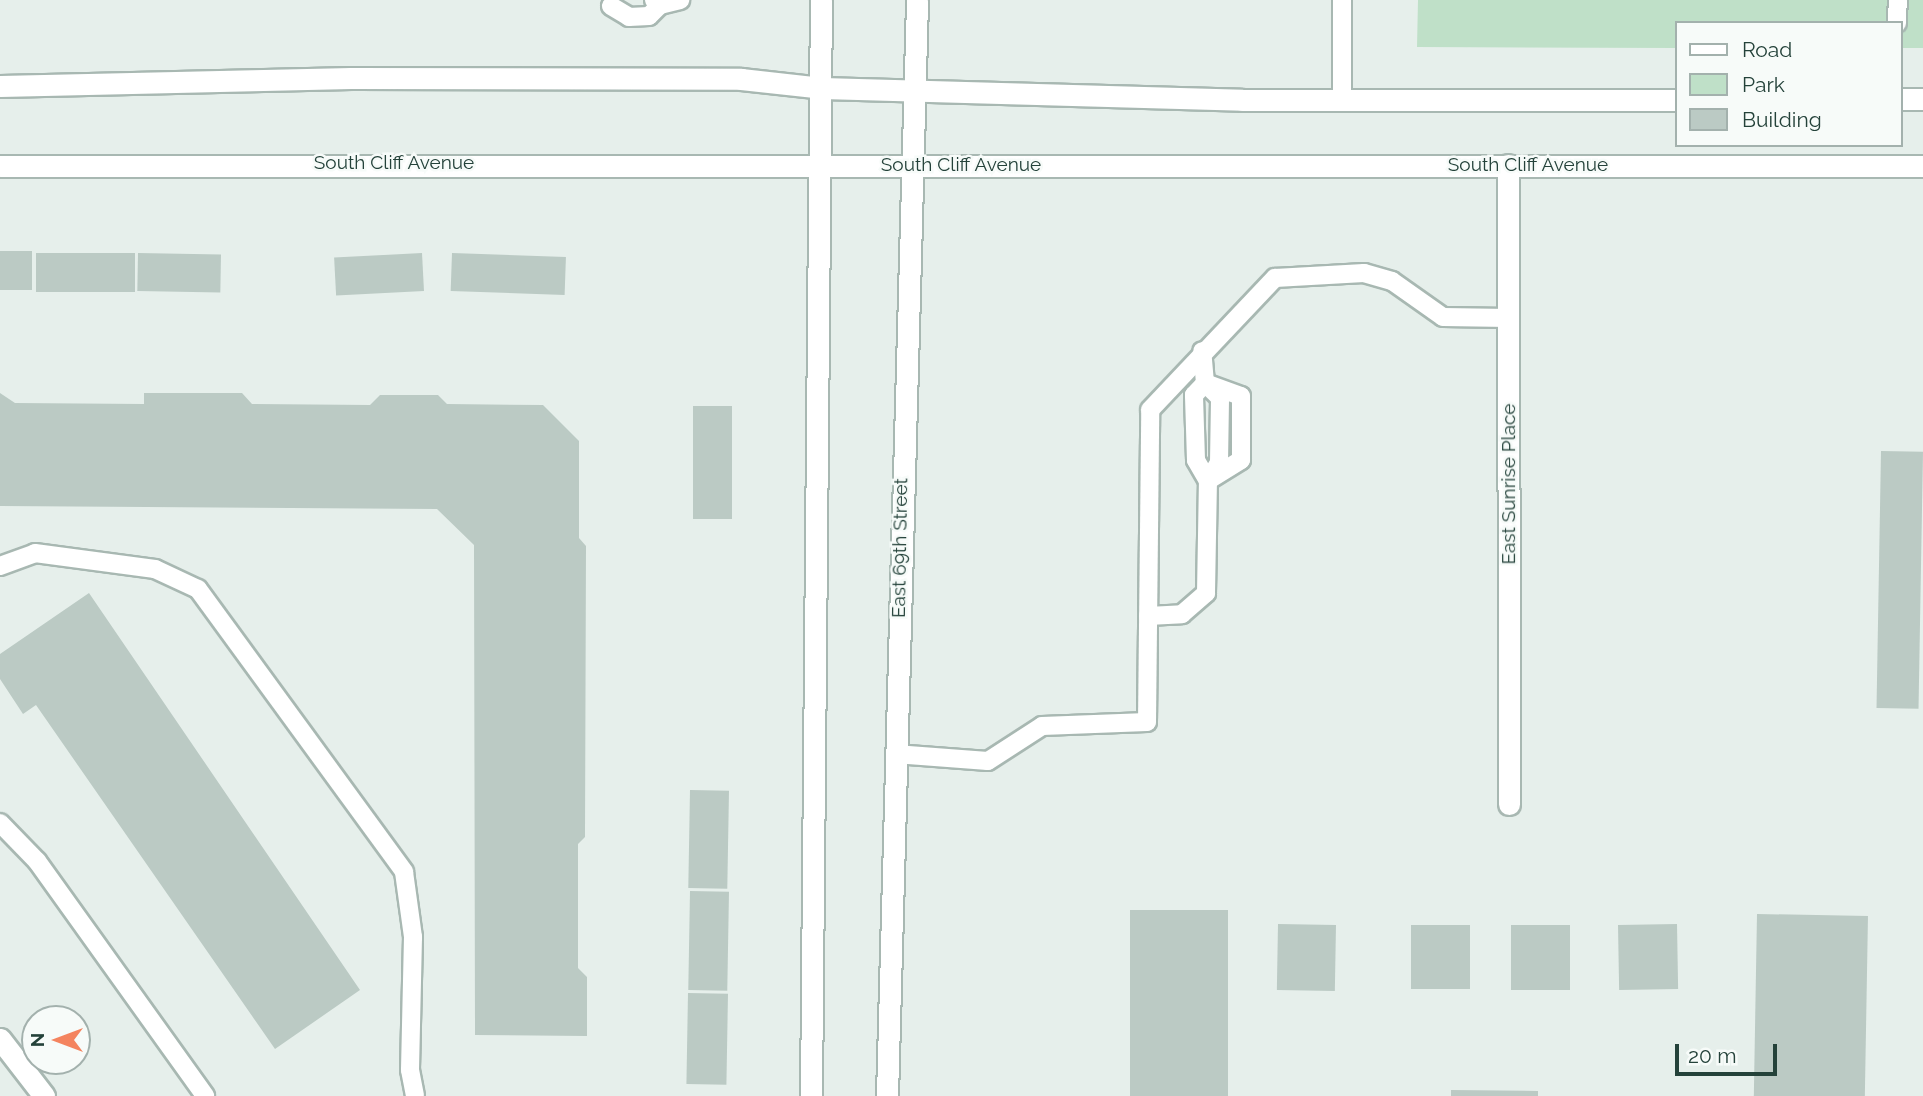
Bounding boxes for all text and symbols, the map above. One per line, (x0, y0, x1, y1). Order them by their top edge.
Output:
legend (1674, 21, 1902, 147)
text: Road (1742, 37, 1792, 62)
text: Park (1742, 72, 1785, 97)
text: Building (1742, 107, 1822, 132)
street label: South Cliff Avenue (313, 152, 475, 174)
street label: South Cliff Avenue (880, 154, 1042, 176)
street label: South Cliff Avenue (1447, 154, 1609, 176)
street label: East Sunrise Place (1498, 404, 1520, 564)
street label: East 69th Street (887, 478, 913, 618)
north arrow (21, 1005, 91, 1075)
scale bar (1678, 1030, 1780, 1074)
text: N (26, 1033, 48, 1047)
text: 20 m (1688, 1043, 1736, 1068)

